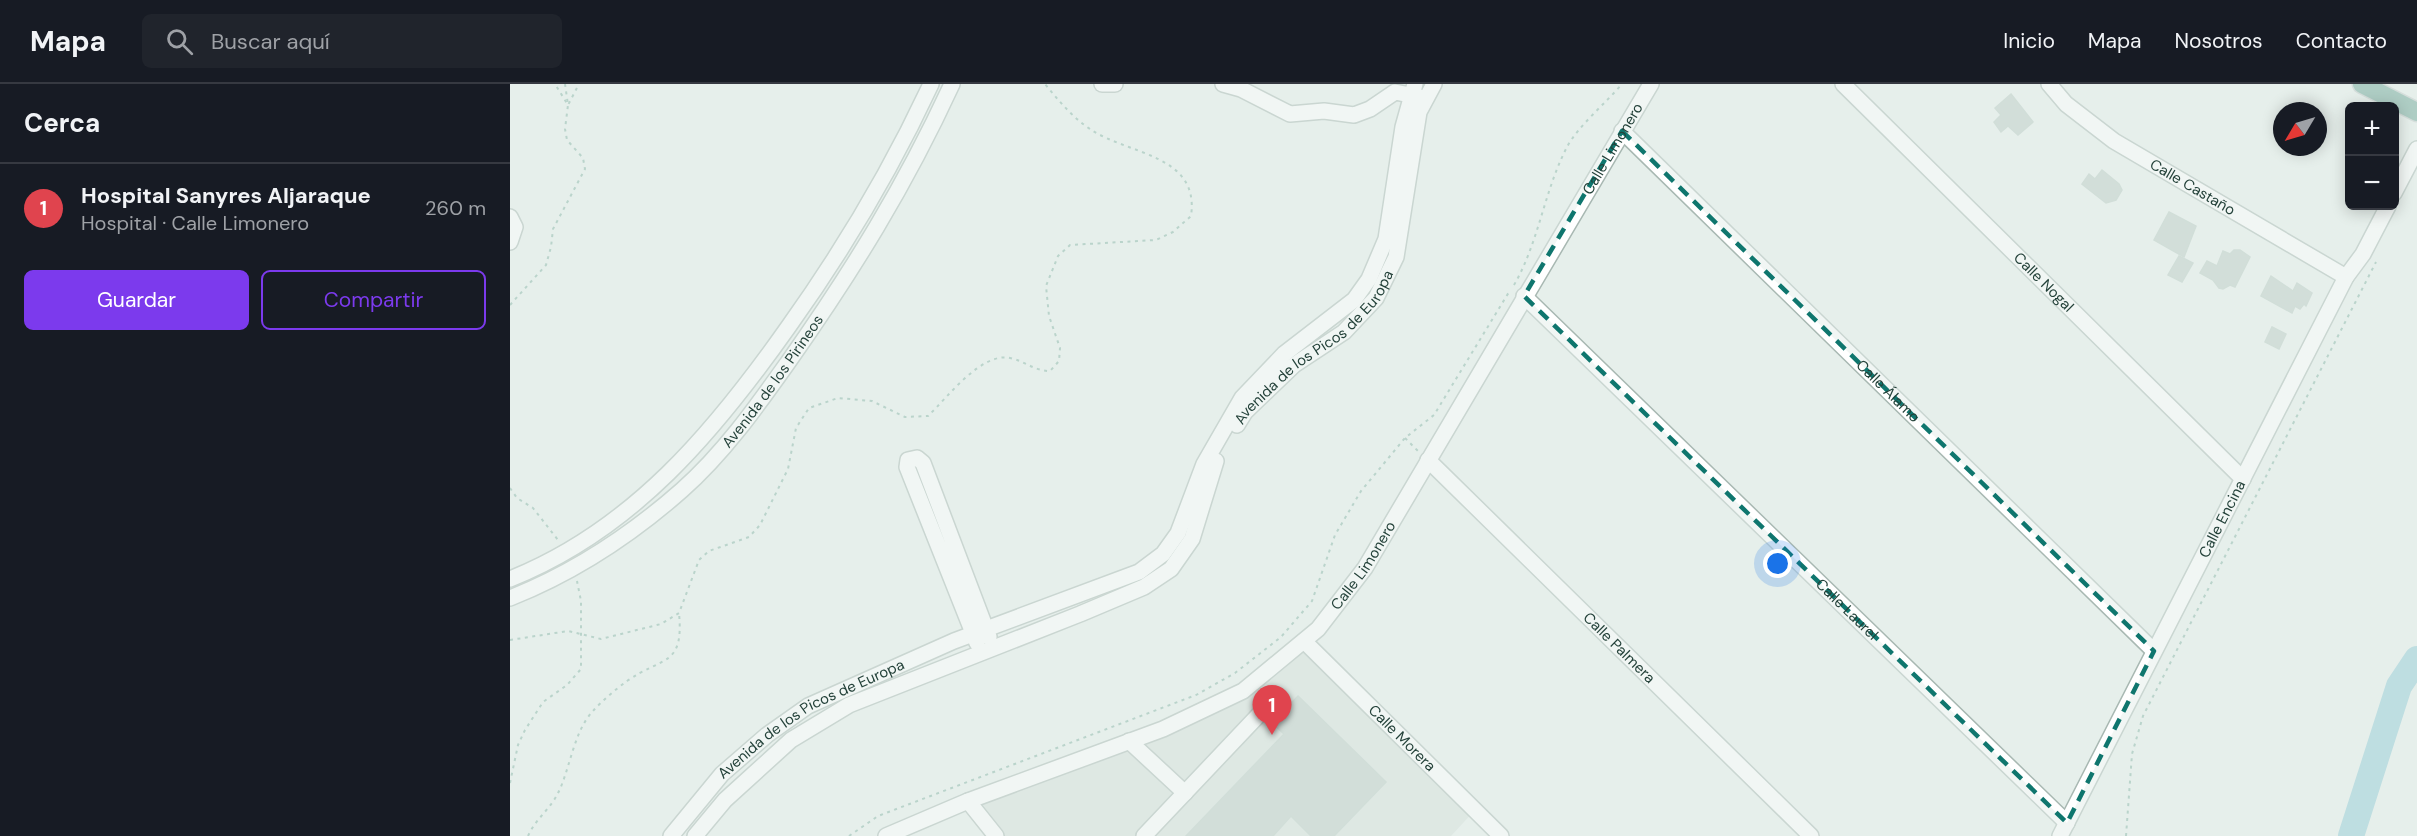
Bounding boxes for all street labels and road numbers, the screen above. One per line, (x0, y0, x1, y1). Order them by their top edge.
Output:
street label: Calle Limonero (1578, 99, 1648, 198)
street label: Calle Castaño (2146, 154, 2239, 220)
street label: Calle Nogal (2009, 248, 2078, 316)
street label: Avenida de los Picos de Europa (1230, 267, 1398, 428)
street label: Avenida de los Pirineos (718, 311, 828, 452)
street label: Calle Álamo (1852, 355, 1924, 427)
street label: Calle Encina (2194, 477, 2250, 561)
street label: Calle Limonero (1326, 517, 1400, 614)
street label: Calle Laurel (1811, 574, 1883, 644)
street label: Calle Palmera (1579, 608, 1660, 688)
street label: Avenida de los Picos de Europa (713, 654, 907, 783)
street label: Calle Morera (1364, 700, 1440, 776)

